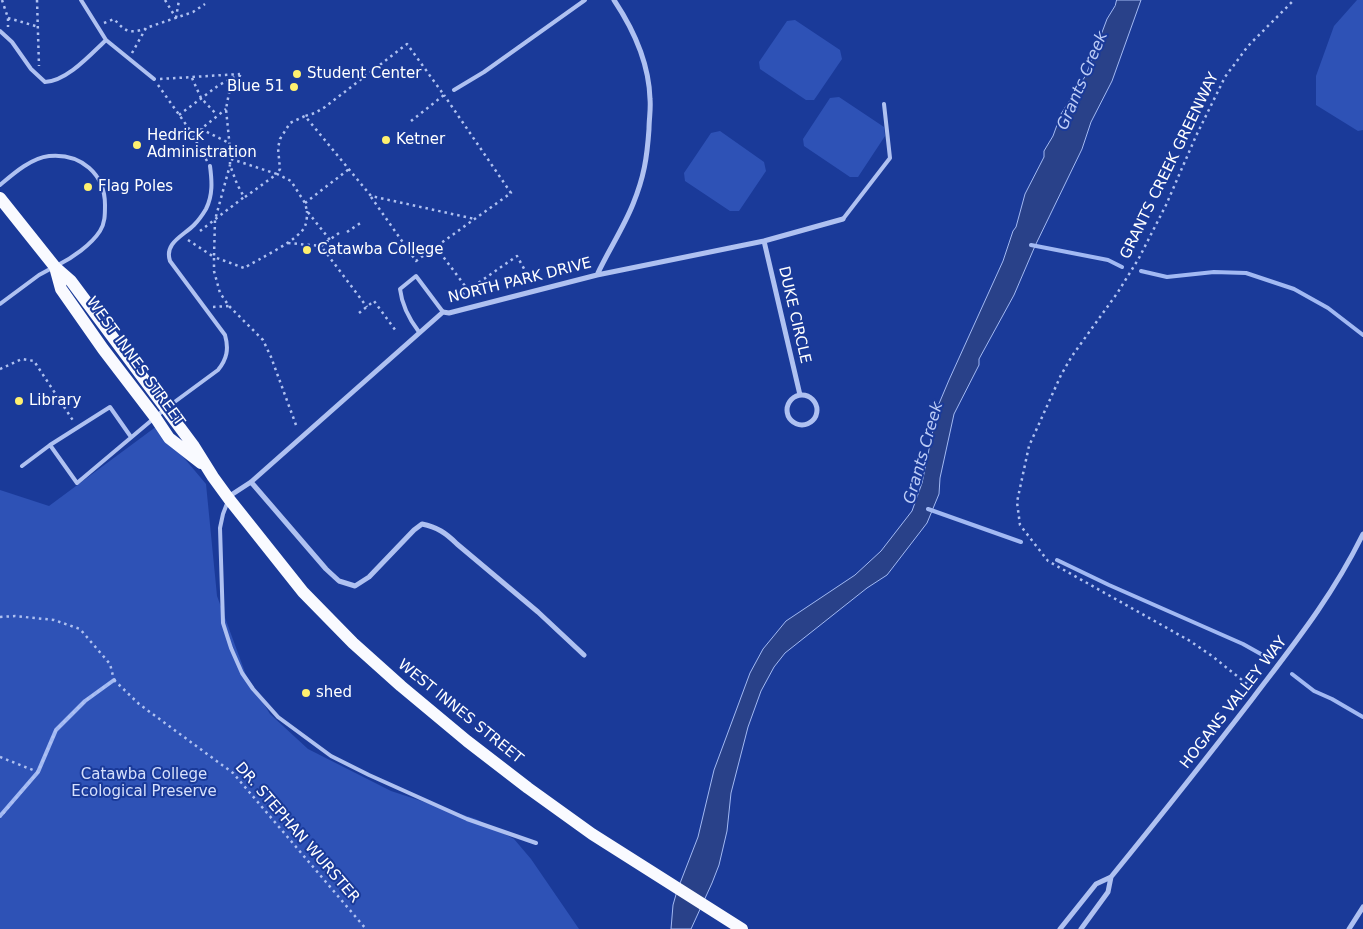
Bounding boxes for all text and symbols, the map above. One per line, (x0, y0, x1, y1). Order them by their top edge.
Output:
water label: Grants Creek (1054, 29, 1112, 133)
place label: Student Center (307, 65, 421, 83)
marker: Student Center (291, 68, 303, 80)
street label: GRANTS CREEK GREENWAY (1117, 70, 1223, 262)
place label: Blue 51 (227, 78, 284, 96)
marker: Blue 51 (288, 81, 300, 93)
place label: Hedrick Administration (147, 127, 257, 162)
place label: Ketner (396, 131, 445, 149)
marker: Ketner (380, 134, 392, 146)
marker: Hedrick Administration (131, 139, 143, 151)
place label: Flag Poles (98, 178, 173, 196)
marker: Flag Poles (82, 181, 94, 193)
place label: Catawba College (317, 241, 443, 259)
marker: Catawba College (301, 244, 313, 256)
street label: NORTH PARK DRIVE (446, 254, 594, 308)
street label: DUKE CIRCLE (774, 265, 814, 365)
street label: WEST INNES STREET (82, 294, 188, 430)
place label: Library (29, 392, 81, 410)
marker: Library (13, 395, 25, 407)
water label: Grants Creek (900, 400, 948, 506)
street label: HOGANS VALLEY WAY (1177, 633, 1291, 773)
street label: WEST INNES STREET (394, 656, 526, 768)
place label: shed (316, 684, 352, 702)
marker: shed (300, 687, 312, 699)
street label: DR. STEPHAN WURSTER (231, 759, 363, 907)
park label: Catawba College Ecological Preserve (71, 766, 217, 801)

